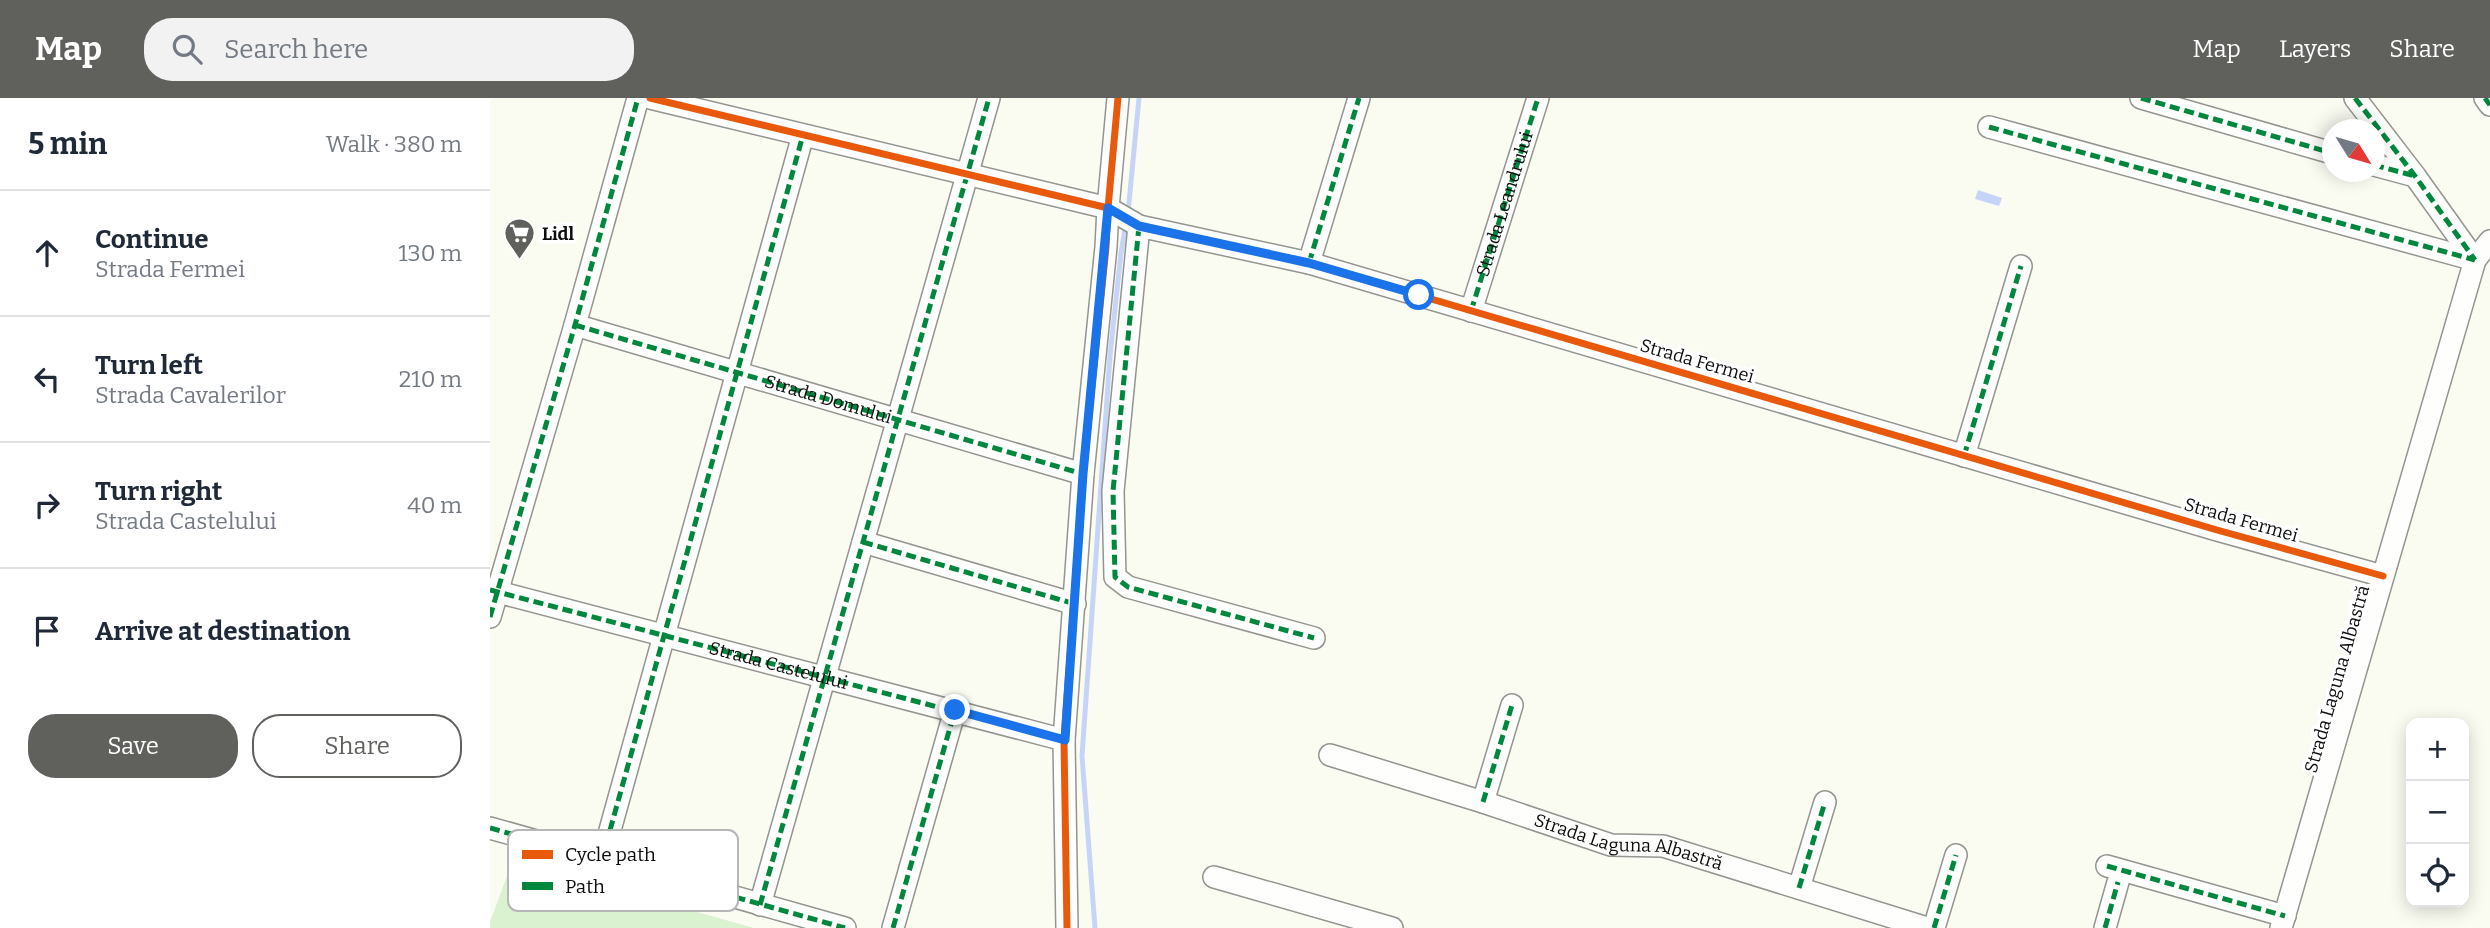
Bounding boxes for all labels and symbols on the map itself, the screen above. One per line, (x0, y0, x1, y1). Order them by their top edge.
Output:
north arrow (2322, 119, 2385, 182)
street label: Strada Leandrului (1472, 129, 1538, 279)
supermarket icon: Lidl (502, 217, 536, 261)
place label: Lidl (542, 223, 574, 245)
route start (1403, 279, 1434, 310)
street label: Strada Fermei (1638, 334, 1756, 388)
street label: Strada Domului (762, 370, 895, 428)
street label: Strada Fermei (2182, 493, 2300, 547)
street label: Strada Laguna Albastră (2300, 583, 2374, 775)
street label: Strada Castelului (707, 637, 850, 694)
route end (939, 694, 970, 725)
street label: Strada Laguna Albastră (1531, 809, 1726, 875)
legend (508, 830, 738, 911)
text: Cycle path (565, 843, 656, 866)
text: Path (565, 875, 605, 898)

